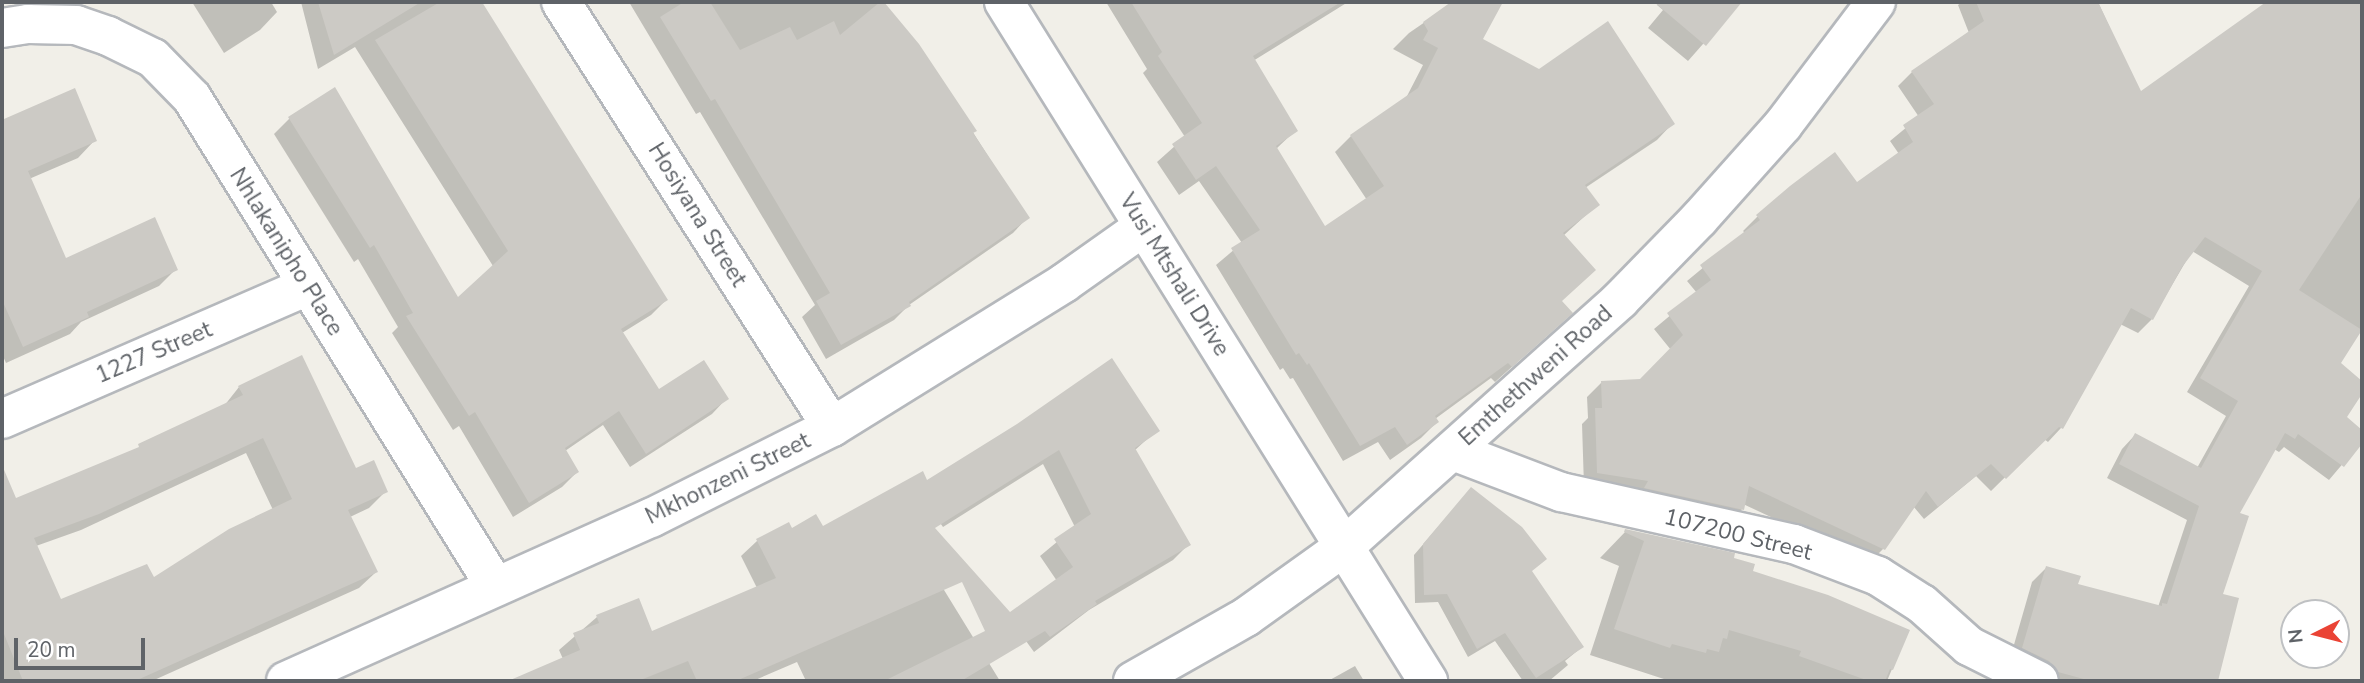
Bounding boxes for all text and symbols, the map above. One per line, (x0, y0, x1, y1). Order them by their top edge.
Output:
street label: Hosiyana Street (642, 138, 752, 292)
street label: Nhlakanipho Place (223, 163, 349, 341)
street label: Vusi Mtshali Drive (1113, 189, 1235, 361)
street label: Emthethweni Road (1454, 300, 1618, 452)
street label: 1227 Street (92, 316, 216, 390)
street label: Mkhonzeni Street (641, 427, 815, 531)
street label: 107200 Street (1661, 503, 1815, 567)
north arrow (2280, 599, 2350, 669)
scale bar (18, 624, 149, 668)
text: N (2282, 628, 2310, 644)
text: 20 m (27, 636, 76, 664)

